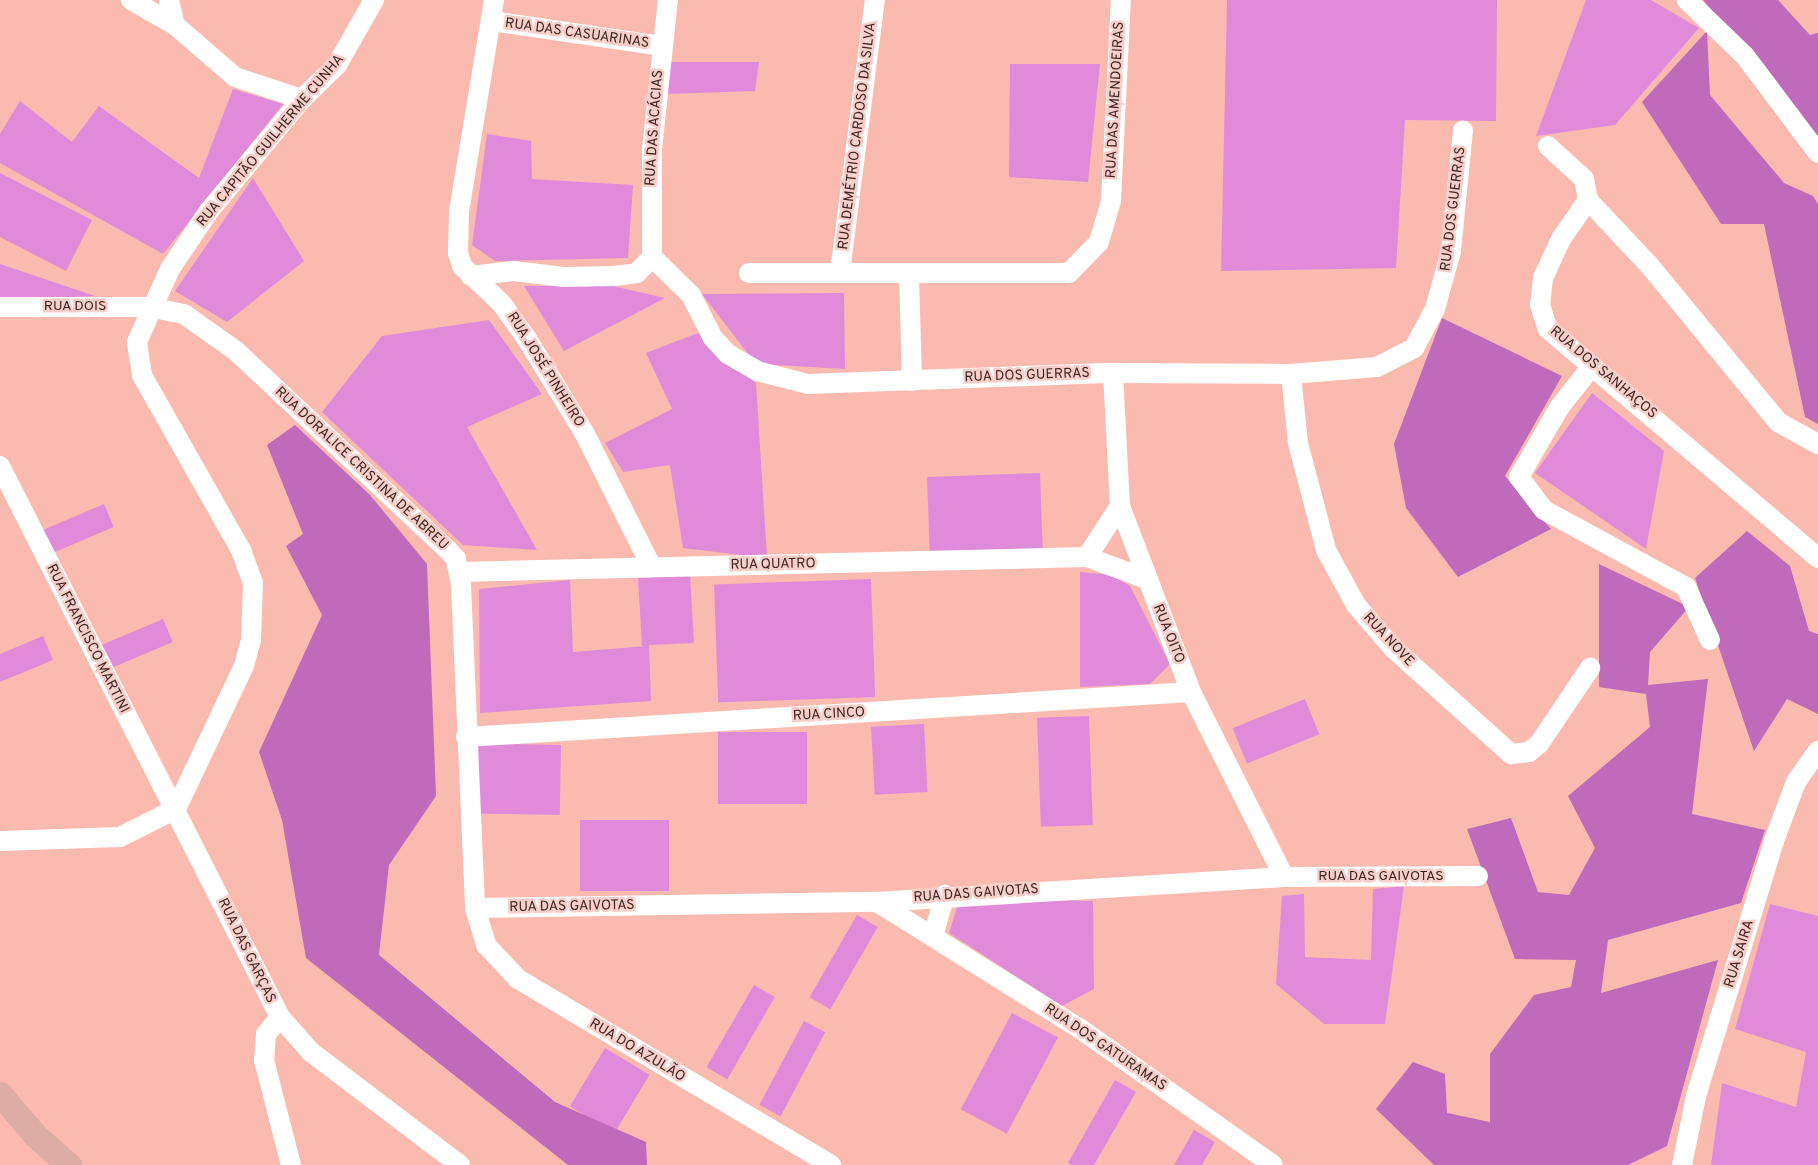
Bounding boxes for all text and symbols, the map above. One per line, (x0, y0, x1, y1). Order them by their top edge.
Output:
street label: RUA DAS CASUARINAS (504, 16, 650, 52)
street label: RUA DEMÉTRIO CARDOSO DA SILVA (836, 21, 880, 251)
street label: RUA DAS AMENDOEIRAS (1103, 21, 1129, 179)
street label: RUA CAPITÃO GUILHERME CUNHA (194, 51, 348, 231)
street label: RUA DAS ACÁCIAS (643, 69, 667, 187)
street label: RUA DOS GUERRAS (1438, 145, 1470, 273)
street label: RUA DOIS (43, 299, 107, 315)
street label: RUA JOSÉ PINHEIRO (503, 309, 587, 431)
street label: RUA DOS SANHAÇOS (1546, 323, 1660, 423)
street label: RUA DOS GUERRAS (964, 365, 1090, 387)
street label: RUA DORALICE CRISTINA DE ABREU (270, 383, 452, 555)
street label: RUA QUATRO (730, 556, 816, 574)
street label: RUA FRANCISCO MARTINI (42, 561, 132, 717)
street label: RUA OITO (1148, 602, 1188, 666)
street label: RUA NOVE (1359, 610, 1417, 670)
street label: RUA CINCO (792, 705, 866, 725)
street label: RUA DAS GAIVOTAS (1318, 869, 1444, 885)
street label: RUA DAS GAIVOTAS (913, 881, 1039, 907)
street label: RUA DAS GARÇAS (213, 896, 279, 1006)
street label: RUA DAS GAIVOTAS (509, 898, 635, 916)
street label: RUA SAIRA (1722, 918, 1758, 990)
street label: RUA DOS GATURAMAS (1040, 1001, 1170, 1095)
street label: RUA DO AZULÃO (586, 1015, 688, 1087)

